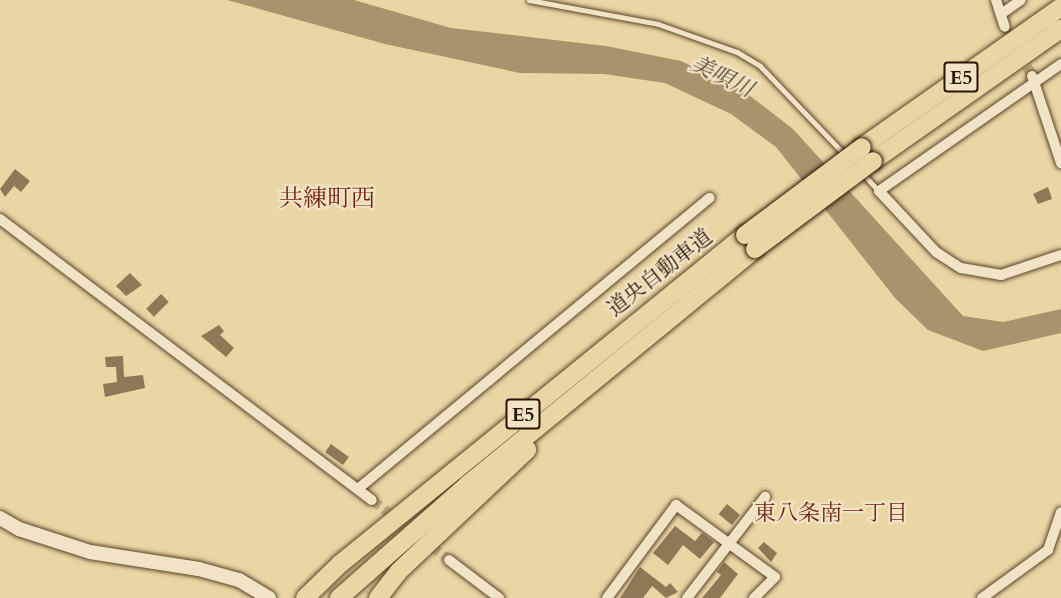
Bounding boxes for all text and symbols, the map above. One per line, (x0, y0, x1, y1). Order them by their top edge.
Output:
water label: 美唄川 (687, 51, 757, 103)
road number: E5 (943, 60, 979, 94)
district label: 共練町西 (279, 185, 375, 213)
street label: 道央自動車道 (603, 224, 717, 322)
road number: E5 (505, 397, 541, 431)
district label: 東八条南一丁目 (754, 501, 908, 527)

